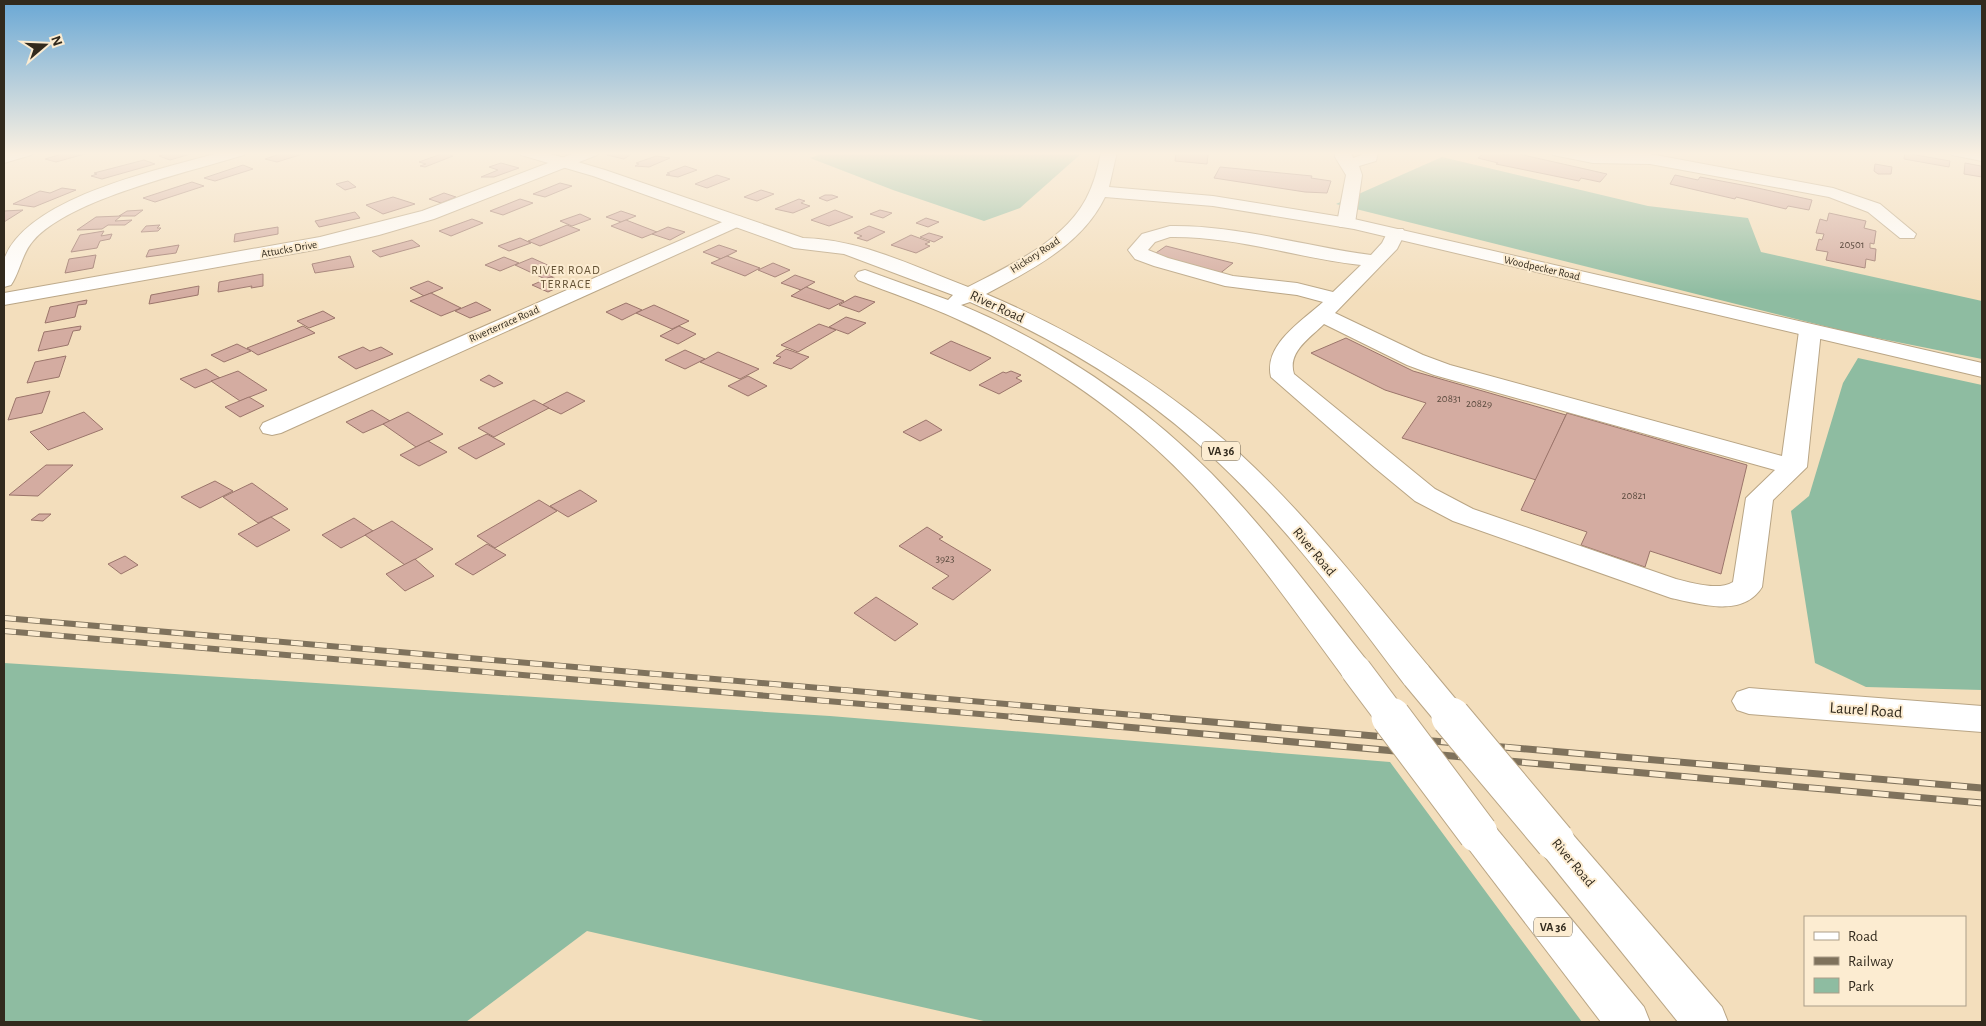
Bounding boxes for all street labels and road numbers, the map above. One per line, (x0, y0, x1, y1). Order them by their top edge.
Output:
street label: Hickory Road (1008, 235, 1062, 275)
street label: Attucks Drive (260, 239, 318, 259)
street label: Woodpecker Road (1503, 254, 1581, 282)
street label: River Road (968, 288, 1026, 326)
street label: Riverterrace Road (467, 304, 541, 344)
road number: VA 36 (1202, 442, 1240, 461)
street label: River Road (1290, 525, 1338, 579)
street label: Laurel Road (1829, 699, 1903, 721)
street label: River Road (1549, 836, 1597, 890)
road number: VA 36 (1534, 918, 1572, 936)

